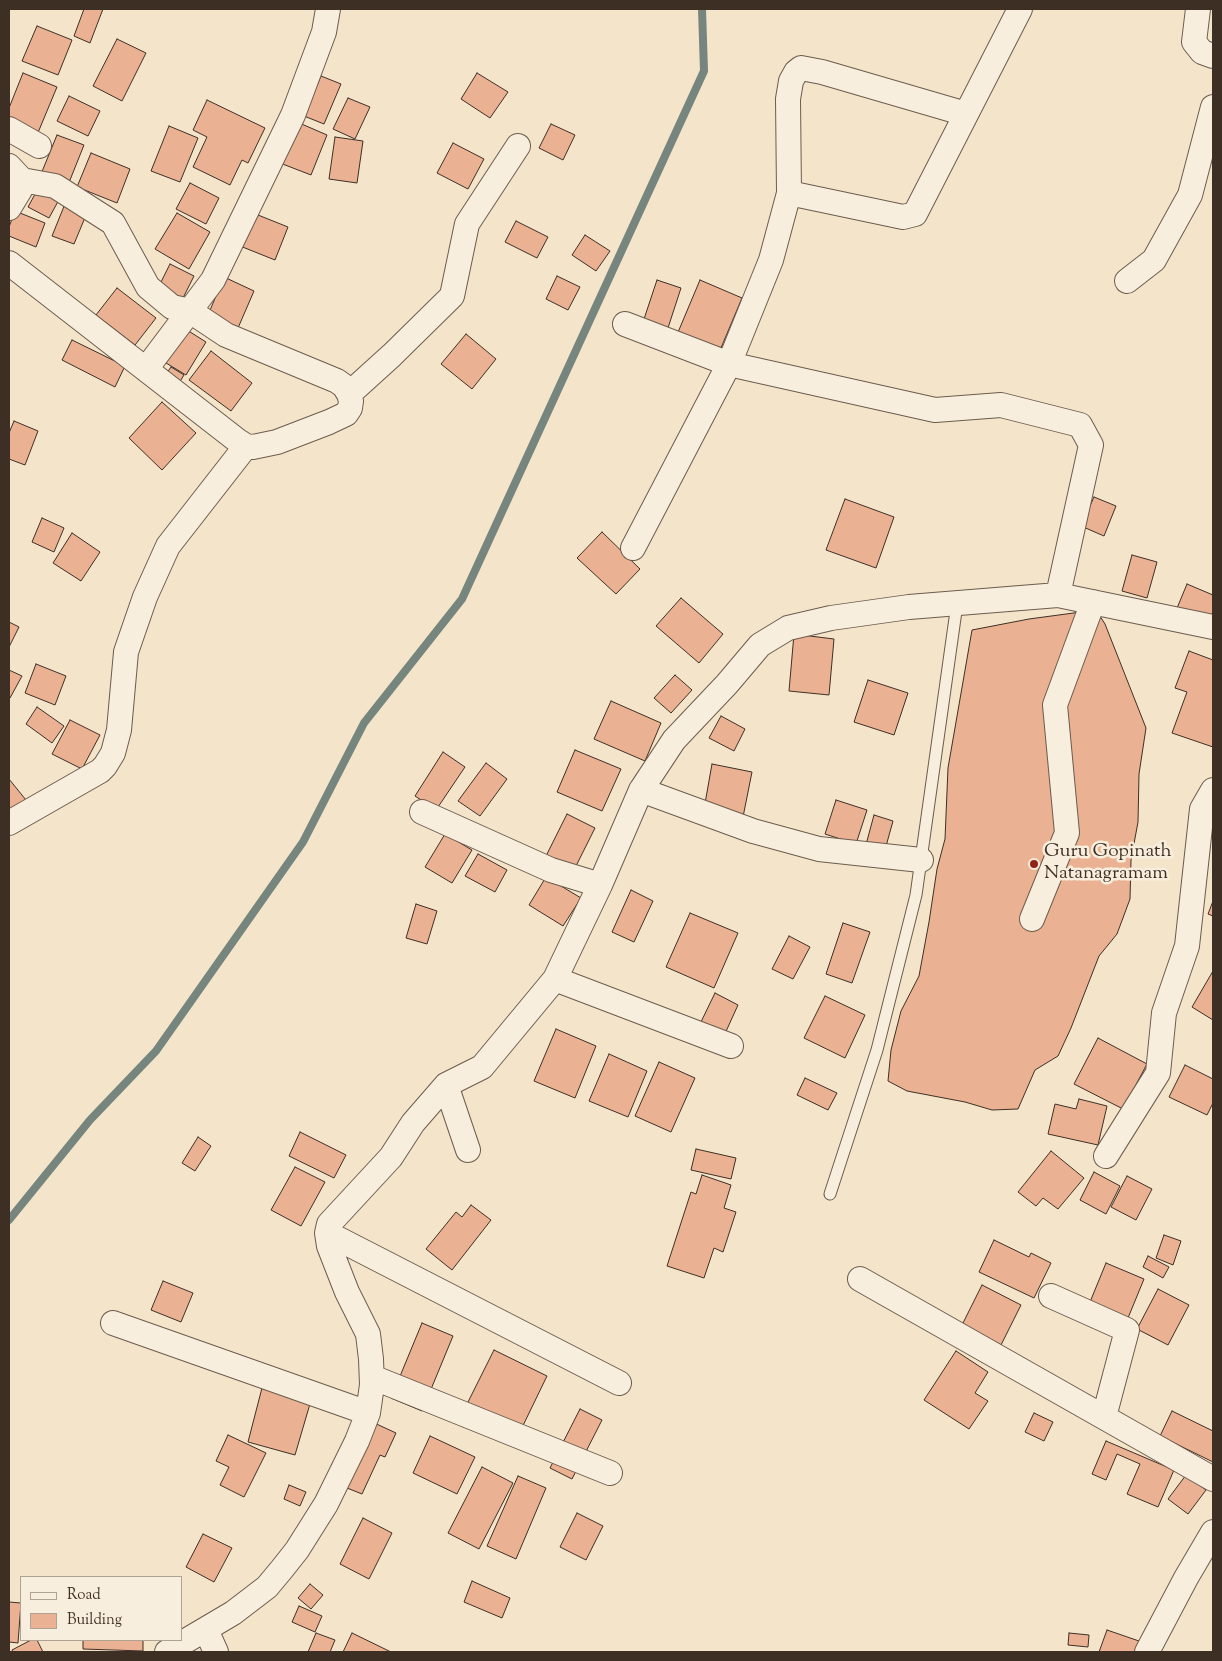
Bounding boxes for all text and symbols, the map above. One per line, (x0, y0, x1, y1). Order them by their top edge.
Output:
place label: Guru Gopinath Natanagramam (1044, 842, 1172, 886)
marker: Guru Gopinath Natanagramam (1028, 858, 1040, 870)
legend (20, 1576, 182, 1641)
text: Road (67, 1585, 101, 1606)
text: Building (67, 1610, 122, 1631)

